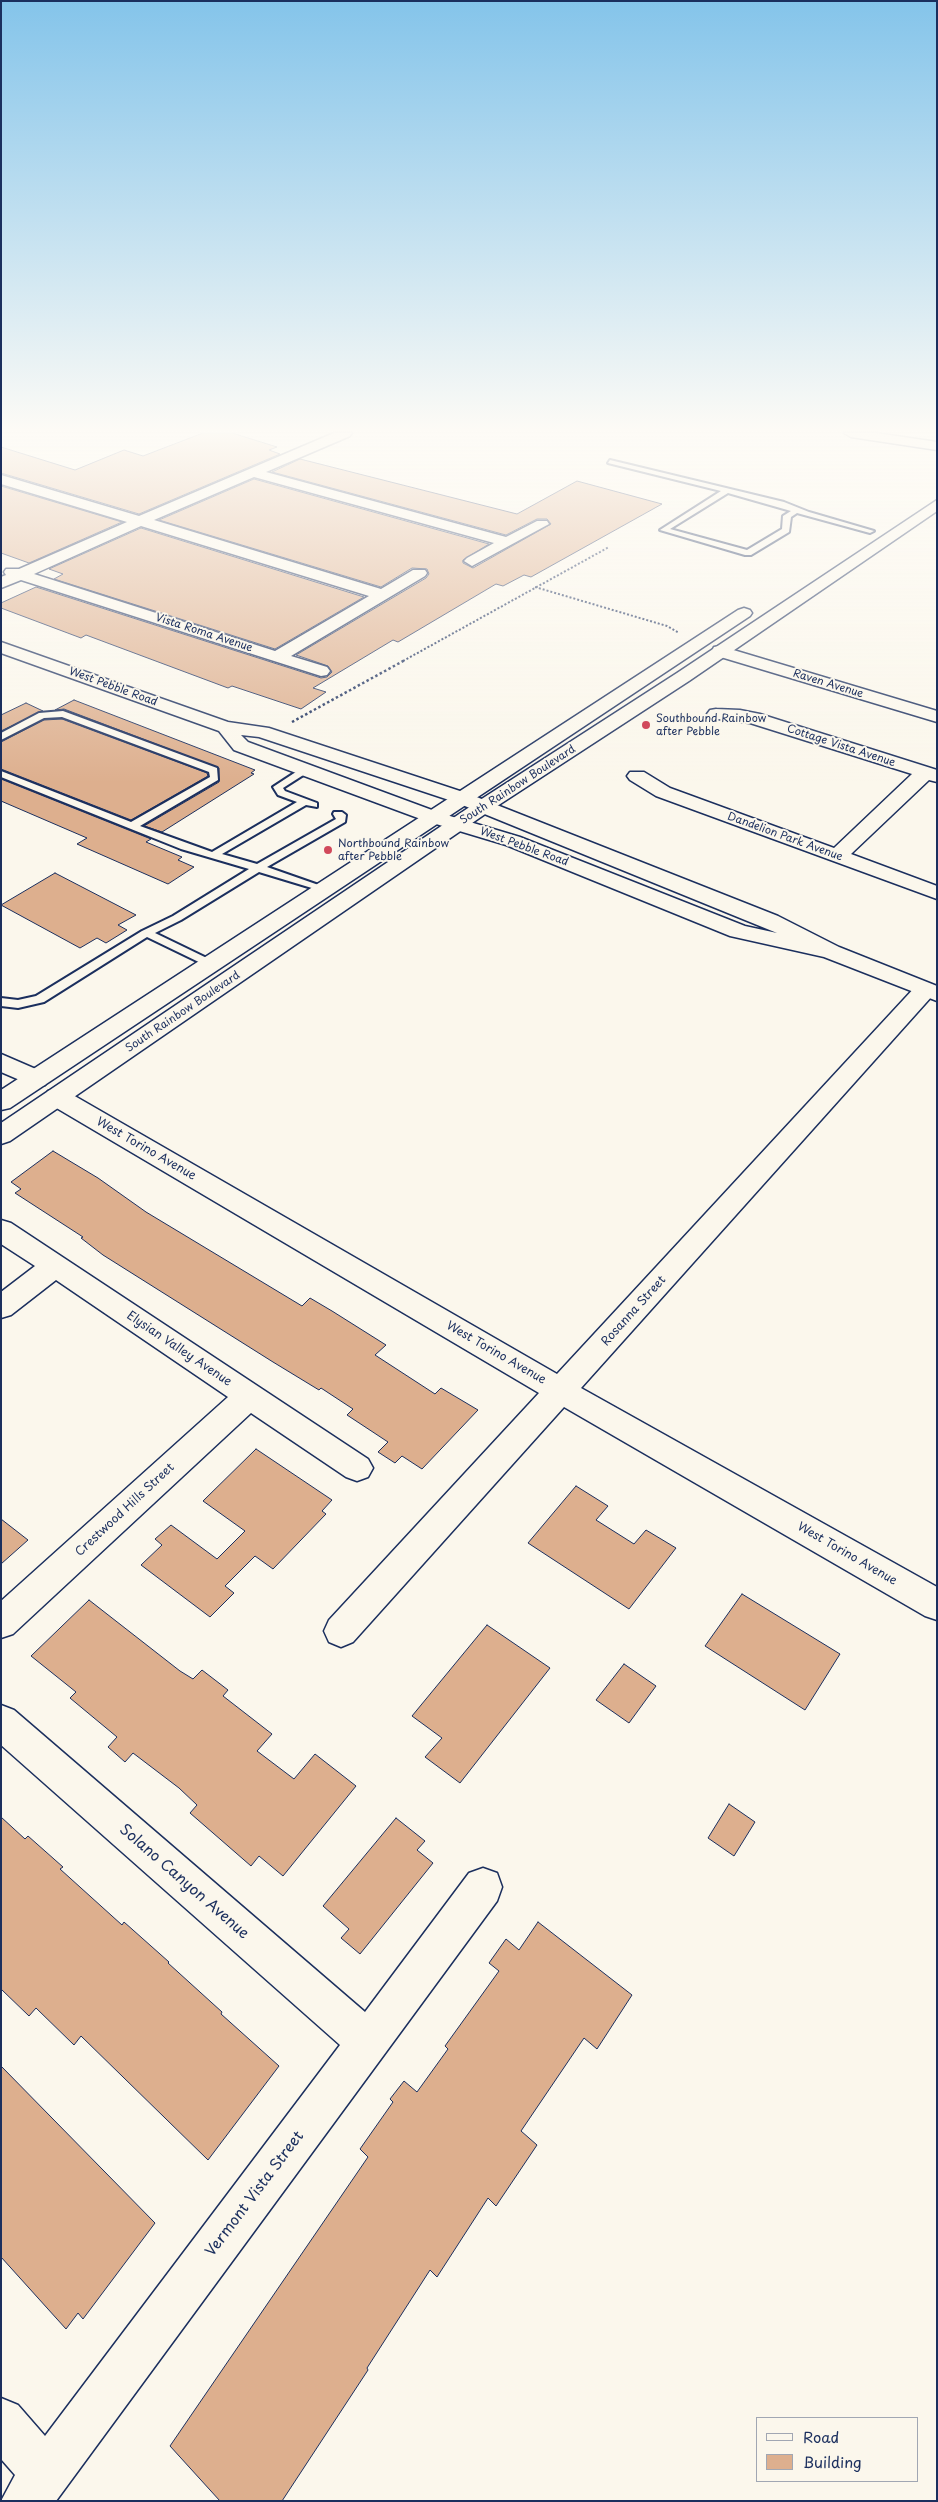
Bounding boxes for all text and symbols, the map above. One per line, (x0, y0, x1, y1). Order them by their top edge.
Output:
street label: Vista Roma Avenue (154, 611, 254, 655)
street label: West Pebble Road (67, 665, 159, 709)
street label: Raven Avenue (791, 667, 865, 701)
place label: Southbound Rainbow after Pebble (656, 712, 766, 738)
marker: Southbound Rainbow after Pebble (640, 719, 652, 731)
street label: Cottage Vista Avenue (785, 722, 897, 770)
street label: South Rainbow Boulevard (458, 743, 578, 827)
street label: Dandelion Park Avenue (726, 810, 844, 864)
street label: West Pebble Road (478, 825, 570, 869)
place label: Northbound Rainbow after Pebble (338, 837, 449, 863)
marker: Northbound Rainbow after Pebble (322, 844, 334, 856)
street label: South Rainbow Boulevard (123, 969, 243, 1055)
street label: West Torino Avenue (94, 1115, 198, 1183)
street label: Rosanna Street (599, 1273, 669, 1349)
street label: Elysian Valley Avenue (124, 1309, 234, 1389)
street label: West Torino Avenue (444, 1319, 548, 1387)
street label: Crestwood Hills Street (73, 1460, 177, 1560)
street label: West Torino Avenue (795, 1520, 899, 1588)
street label: Solano Canyon Avenue (116, 1821, 252, 1943)
street label: Vermont Vista Street (202, 2128, 308, 2260)
legend (756, 2417, 918, 2482)
text: Road (803, 2425, 839, 2448)
text: Building (803, 2450, 862, 2473)

